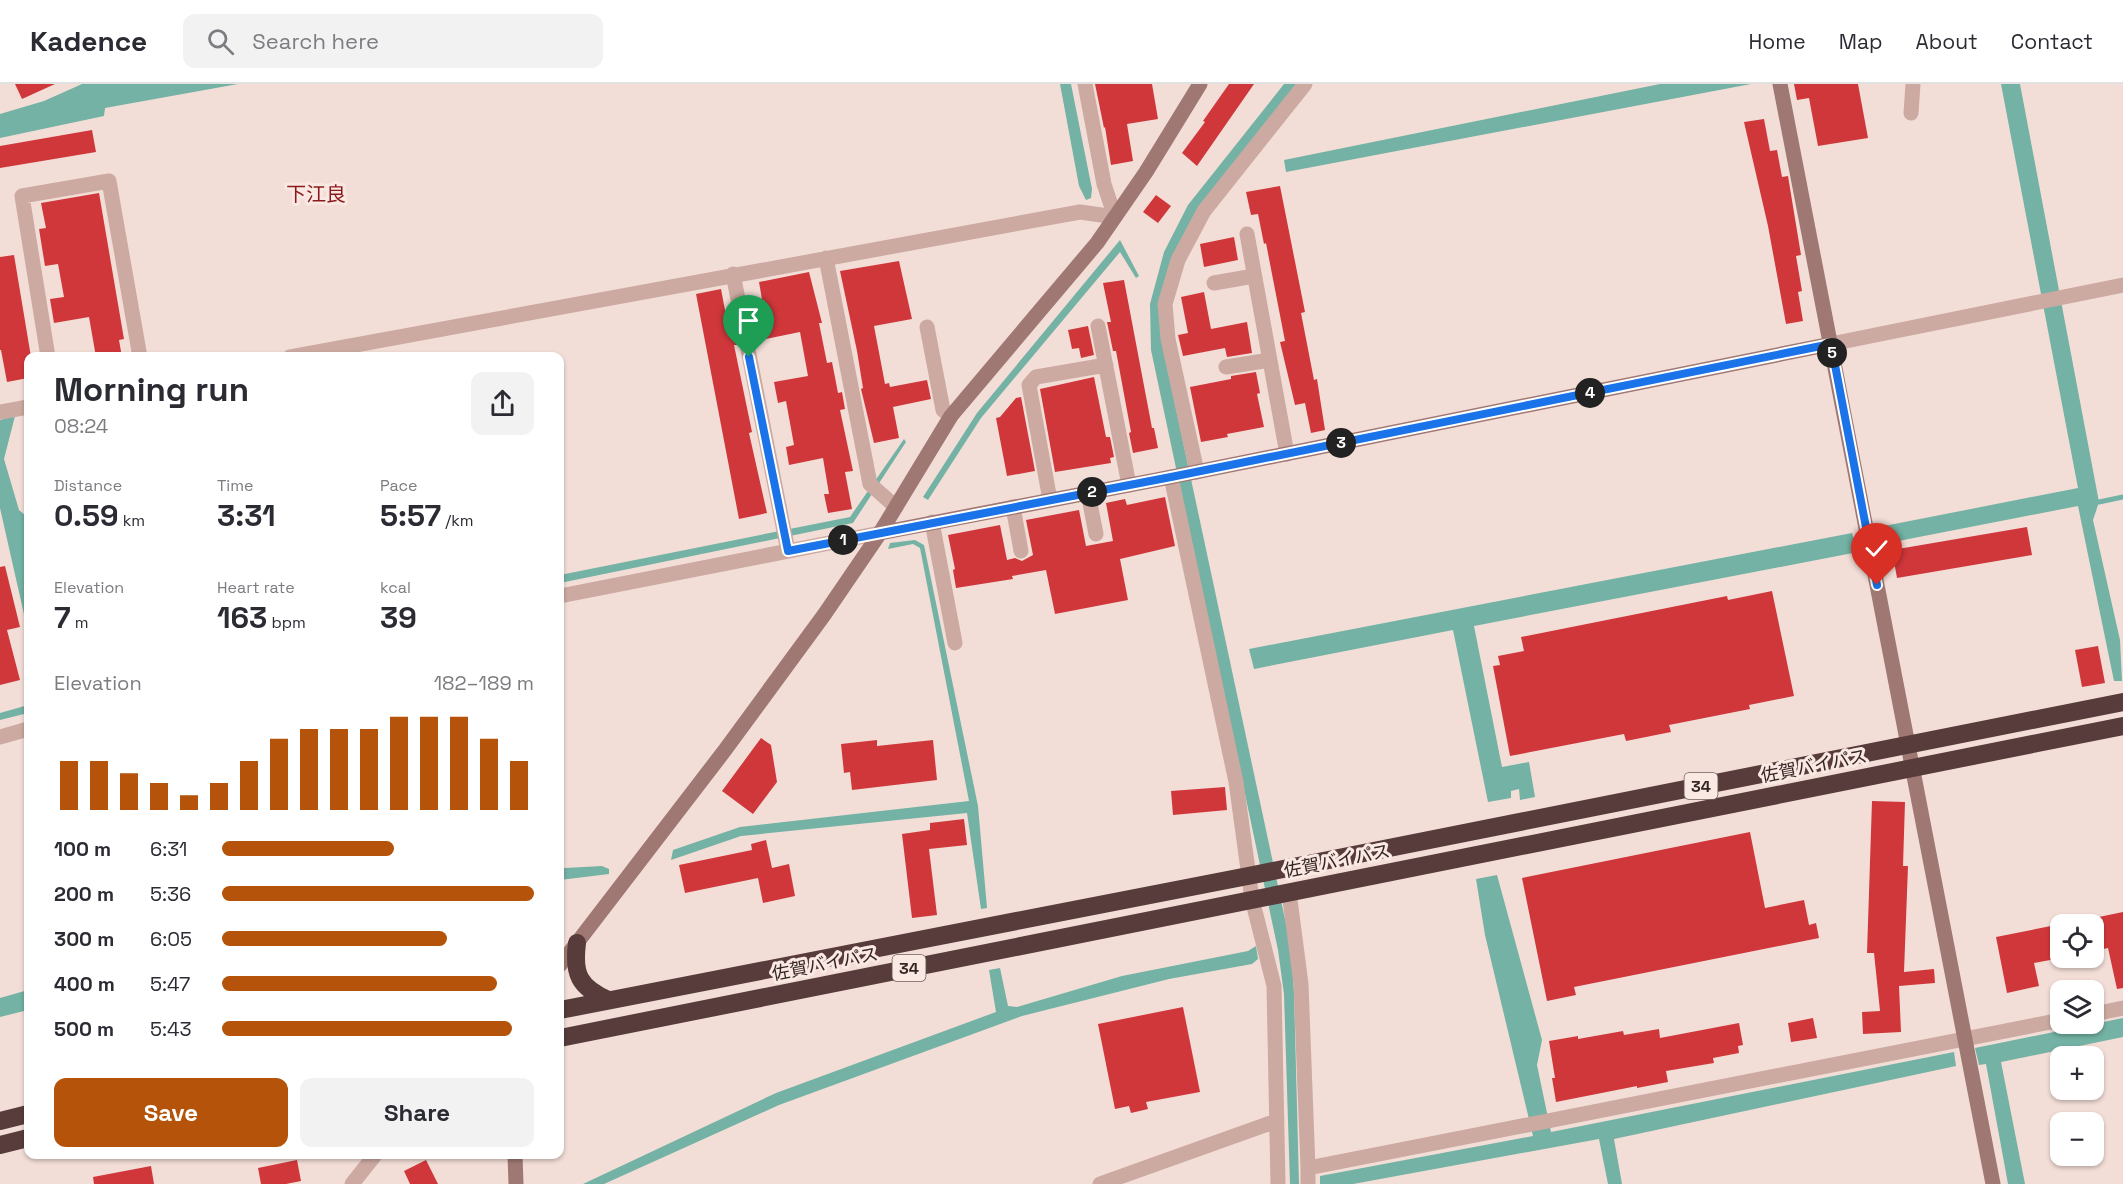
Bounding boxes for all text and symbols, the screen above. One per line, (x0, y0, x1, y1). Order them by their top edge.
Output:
search box (183, 14, 603, 68)
text: Kadence (30, 23, 147, 59)
icon: search (204, 25, 237, 58)
text: Search here (252, 27, 379, 55)
text: Home (1748, 28, 1806, 55)
text: Map (1839, 28, 1883, 55)
text: About (1916, 28, 1978, 55)
text: Contact (2011, 28, 2093, 55)
district label: 下江良 (286, 181, 346, 207)
pin (723, 295, 774, 357)
icon: arrive (732, 304, 765, 337)
pin: 5 (1817, 338, 1847, 368)
text: 5 (1827, 342, 1837, 363)
text: Morning run (54, 369, 249, 411)
button: share (471, 372, 534, 435)
pin: 4 (1575, 378, 1605, 408)
text: 4 (1585, 382, 1595, 403)
text: 08:24 (54, 413, 108, 439)
pin: 3 (1326, 428, 1356, 458)
text: 3 (1336, 432, 1346, 453)
text: Distance (54, 475, 122, 496)
text: Time (217, 475, 253, 496)
text: Pace (380, 475, 417, 496)
pin: 2 (1077, 477, 1107, 507)
text: 2 (1087, 481, 1097, 502)
text: 0.59 (54, 496, 119, 535)
text: 3:31 (217, 496, 275, 535)
text: 5:57 (380, 496, 441, 535)
text: km (119, 510, 145, 531)
text: /km (441, 510, 474, 531)
pin (1851, 523, 1902, 585)
pin: 1 (828, 525, 858, 555)
text: 1 (839, 529, 847, 550)
icon: check (1860, 532, 1893, 565)
text: Elevation (54, 577, 124, 598)
text: Heart rate (217, 577, 295, 598)
text: kcal (380, 577, 411, 598)
text: 7 (54, 598, 71, 637)
text: 163 (217, 598, 267, 637)
text: 39 (380, 598, 417, 637)
text: m (71, 612, 89, 633)
text: bpm (267, 612, 306, 633)
text: Elevation (54, 670, 142, 696)
text: 182–189 m (434, 670, 534, 696)
street label: 佐賀バイパス (1759, 744, 1869, 787)
road number: 34 (1684, 773, 1718, 799)
text: 100 m (54, 836, 111, 862)
text: 6:31 (150, 836, 187, 862)
street label: 佐賀バイパス (1282, 839, 1392, 882)
text: 200 m (54, 881, 114, 907)
text: 5:36 (150, 881, 191, 907)
map controls (2050, 914, 2104, 1166)
button: locate (2050, 914, 2104, 968)
text: 300 m (54, 926, 114, 952)
text: 6:05 (150, 926, 192, 952)
street label: 佐賀バイパス (770, 942, 880, 985)
road number: 34 (892, 955, 926, 981)
text: 400 m (54, 971, 115, 997)
text: 5:47 (150, 971, 190, 997)
button: layers (2050, 980, 2104, 1034)
text: 500 m (54, 1016, 114, 1042)
text: 5:43 (150, 1016, 192, 1042)
button: + (2050, 1046, 2104, 1100)
button: Save (54, 1078, 288, 1147)
button: Share (300, 1078, 534, 1147)
button: − (2050, 1112, 2104, 1166)

